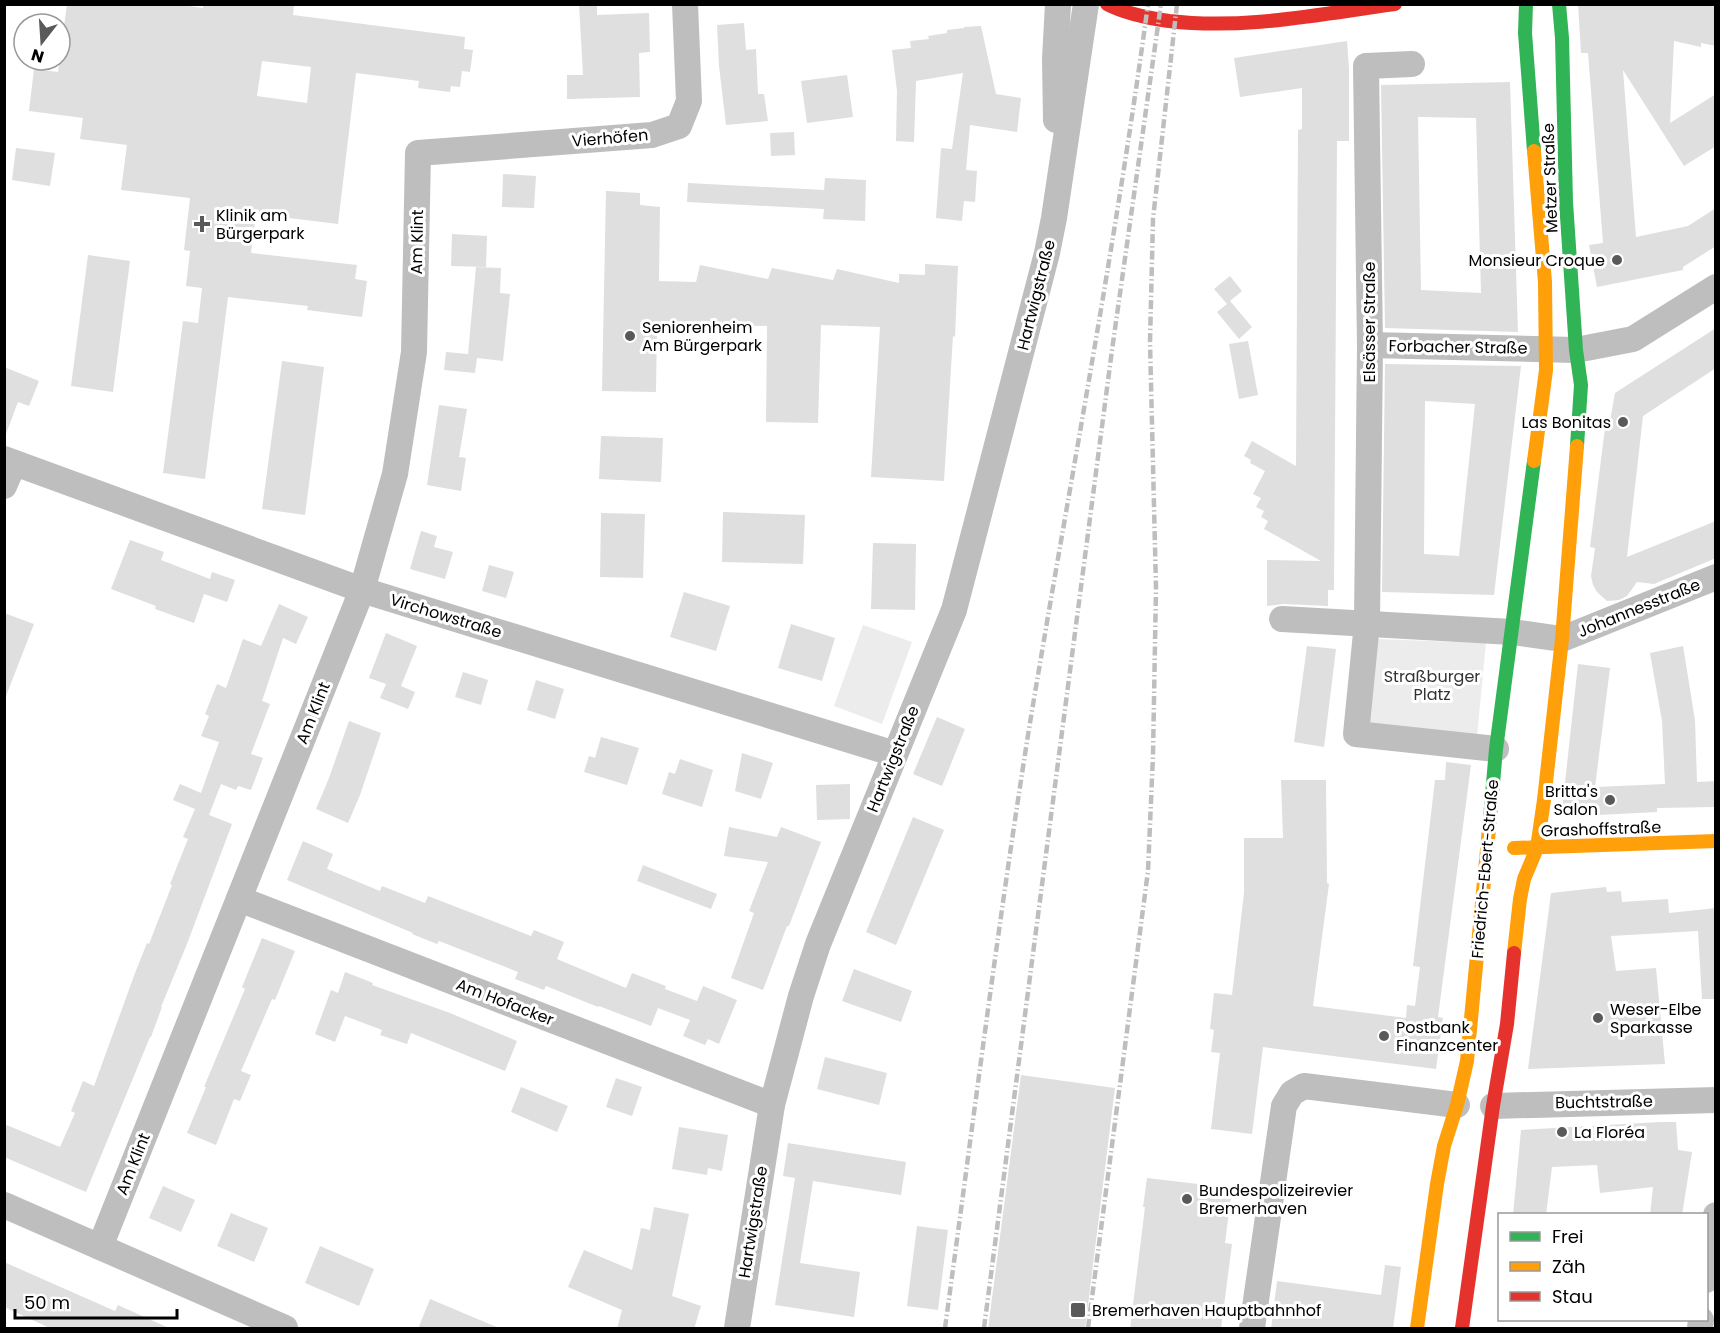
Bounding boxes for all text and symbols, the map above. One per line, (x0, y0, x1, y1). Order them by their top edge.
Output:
north arrow (12, 12, 72, 72)
text: N (29, 43, 47, 69)
street label: Vierhöfen (571, 123, 649, 153)
street label: Metzer Straße (1537, 123, 1563, 233)
place label: Klinik am Bürgerpark (216, 204, 305, 245)
street label: Am Klint (405, 209, 429, 275)
marker: Klinik am Bürgerpark (193, 215, 211, 233)
street label: Hartwigstraße (1011, 237, 1061, 353)
place label: Monsieur Croque (1469, 249, 1605, 272)
marker: Monsieur Croque (1610, 253, 1624, 267)
street label: Elsässer Straße (1358, 261, 1381, 383)
place label: Seniorenheim Am Bürgerpark (642, 316, 763, 357)
marker: Seniorenheim Am Bürgerpark (623, 329, 637, 343)
street label: Forbacher Straße (1388, 334, 1528, 360)
place label: Las Bonitas (1521, 411, 1611, 434)
marker: Las Bonitas (1616, 415, 1630, 429)
street label: Johannesstraße (1574, 573, 1704, 643)
street label: Virchowstraße (387, 588, 505, 644)
park label: Straßburger Platz (1384, 665, 1480, 706)
street label: Am Klint (290, 678, 336, 747)
street label: Hartwigstraße (861, 702, 925, 816)
street label: Friedrich-Ebert-Straße (1466, 778, 1504, 960)
place label: Britta's Salon (1545, 780, 1598, 821)
marker: Britta's Salon (1603, 793, 1617, 807)
street label: Grashoffstraße (1540, 815, 1662, 843)
street label: Am Hofacker (453, 973, 557, 1031)
place label: Weser-Elbe Sparkasse (1610, 998, 1702, 1039)
marker: Weser-Elbe Sparkasse (1591, 1011, 1605, 1025)
place label: Postbank Finanzcenter (1396, 1016, 1498, 1057)
marker: Postbank Finanzcenter (1377, 1029, 1391, 1043)
street label: Buchtstraße (1555, 1090, 1653, 1114)
place label: La Floréa (1574, 1121, 1645, 1144)
marker: La Floréa (1555, 1125, 1569, 1139)
street label: Am Klint (110, 1129, 156, 1198)
street label: Hartwigstraße (733, 1164, 773, 1280)
place label: Bundespolizeirevier Bremerhaven (1199, 1179, 1353, 1220)
marker: Bundespolizeirevier Bremerhaven (1180, 1192, 1194, 1206)
legend (1498, 1213, 1708, 1321)
text: Frei (1552, 1224, 1583, 1249)
text: Zäh (1552, 1254, 1585, 1279)
scale bar (15, 1282, 177, 1320)
text: Stau (1552, 1284, 1593, 1309)
text: 50 m (24, 1290, 70, 1315)
place label: Bremerhaven Hauptbahnhof (1092, 1299, 1321, 1322)
marker: Bremerhaven Hauptbahnhof (1069, 1301, 1087, 1319)

